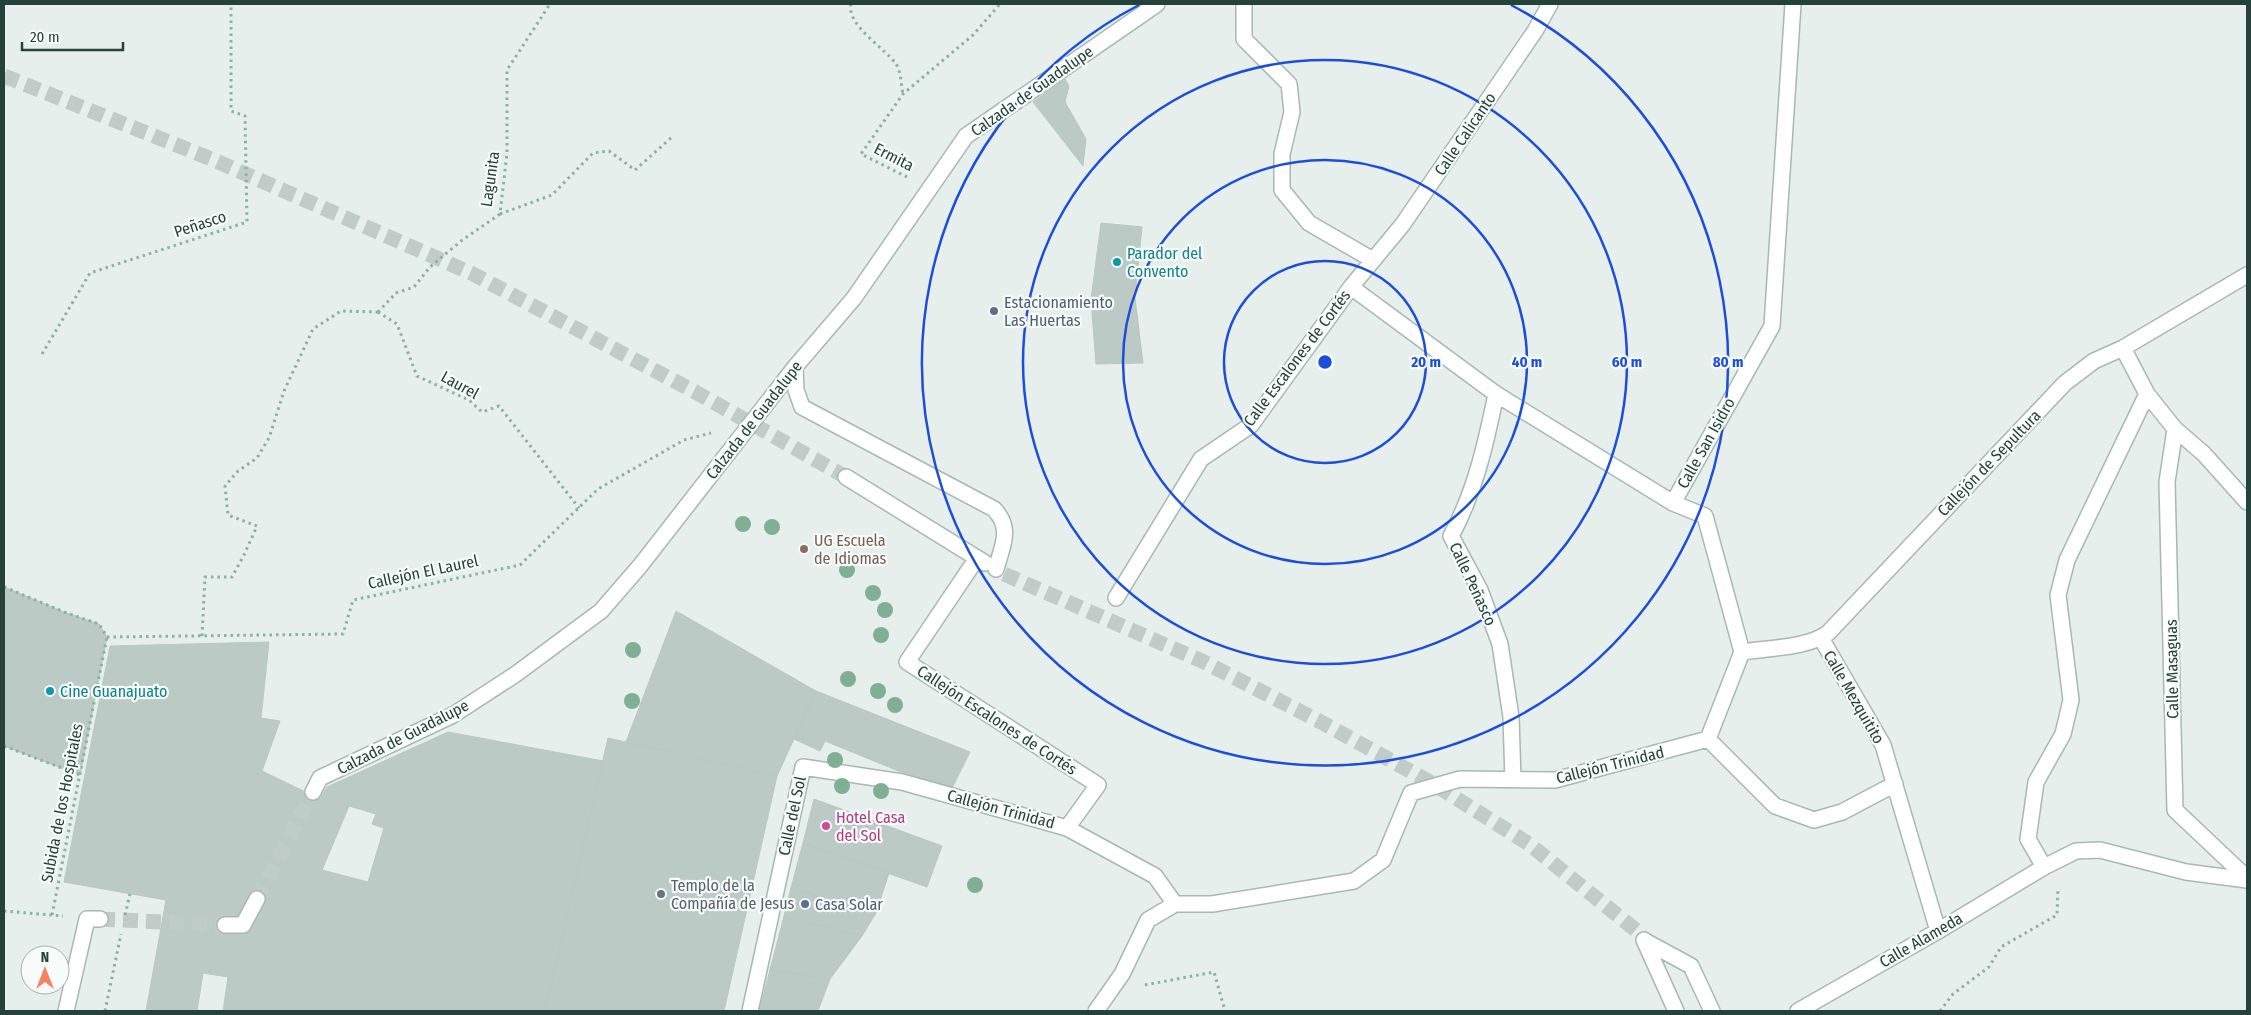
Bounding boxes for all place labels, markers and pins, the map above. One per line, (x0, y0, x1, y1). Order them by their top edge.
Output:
place label: Parador del Convento (1127, 244, 1202, 281)
marker: Parador del Convento (1111, 256, 1123, 268)
place label: Estacionamiento Las Huertas (1004, 293, 1113, 330)
marker: Estacionamiento Las Huertas (988, 305, 1000, 317)
centre of rings (1316, 353, 1334, 371)
place label: UG Escuela de Idiomas (814, 531, 886, 568)
marker: UG Escuela de Idiomas (798, 543, 810, 555)
place label: Cine Guanajuato (60, 682, 167, 701)
marker: Cine Guanajuato (44, 685, 56, 697)
place label: Hotel Casa del Sol (836, 808, 905, 845)
marker: Hotel Casa del Sol (820, 820, 832, 832)
place label: Templo de la Compañía de Jesus (671, 876, 795, 913)
marker: Templo de la Compañía de Jesus (655, 888, 667, 900)
place label: Casa Solar (815, 895, 883, 914)
marker: Casa Solar (799, 898, 811, 910)

